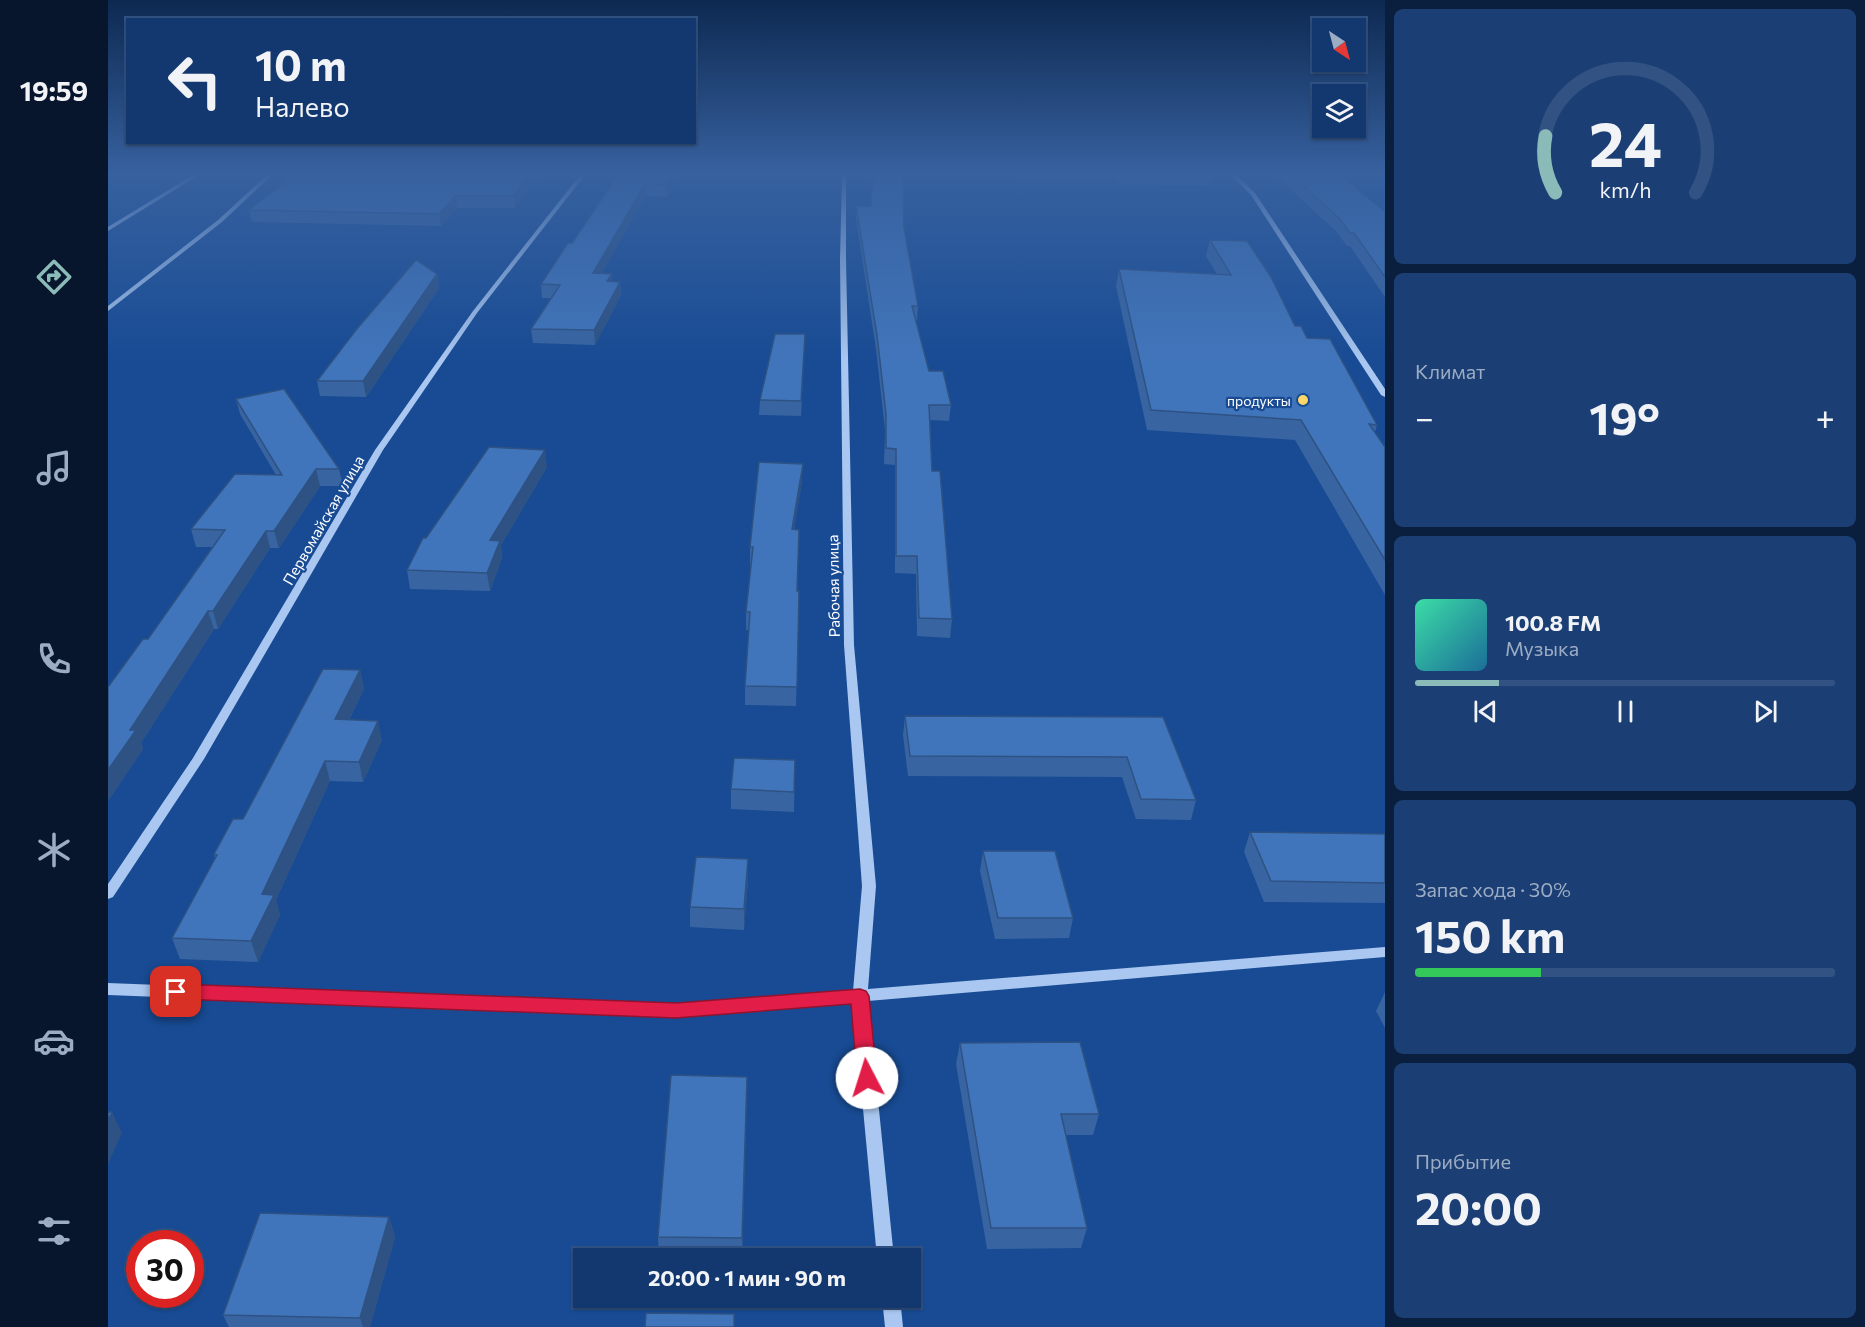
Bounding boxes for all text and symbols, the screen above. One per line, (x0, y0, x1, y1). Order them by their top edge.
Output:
north arrow (1312, 18, 1366, 72)
map controls (1312, 18, 1366, 138)
text: 10 m (255, 38, 347, 90)
icon: left (156, 42, 234, 120)
text: 19:59 (20, 74, 88, 107)
button: layers (1312, 84, 1366, 138)
text: Налево (255, 90, 350, 123)
text: 24 (1589, 104, 1661, 180)
text: km/h (1599, 177, 1651, 203)
icon: directions (33, 256, 75, 298)
text: Климат (1415, 359, 1485, 383)
text: 19° (1589, 389, 1660, 444)
place label: продукты (1227, 392, 1291, 409)
marker: продукты (1296, 393, 1310, 407)
text: − (1415, 396, 1434, 437)
text: + (1816, 396, 1835, 437)
icon: music (33, 447, 75, 489)
street label: Первомайская улица (278, 452, 368, 588)
street label: Рабочая улица (823, 534, 843, 638)
text: 100.8 FM (1505, 609, 1601, 636)
text: Музыка (1505, 636, 1579, 660)
icon: phone (33, 638, 75, 680)
icon: previous (1469, 695, 1502, 728)
icon: pause (1609, 695, 1642, 728)
icon: next (1749, 695, 1782, 728)
icon: climate (33, 829, 75, 871)
text: Запас хода · 30% (1415, 877, 1571, 901)
text: 150 km (1415, 907, 1565, 962)
pin (150, 966, 201, 1017)
icon: arrive (159, 975, 192, 1008)
icon: car (33, 1020, 75, 1062)
position arrow (835, 1046, 899, 1110)
text: Прибытие (1415, 1149, 1511, 1173)
text: 20:00 (1415, 1179, 1542, 1234)
icon: filters (33, 1210, 75, 1252)
speed limit sign: 30 (126, 1230, 204, 1308)
text: 20:00 · 1 мин · 90 m (648, 1264, 846, 1291)

